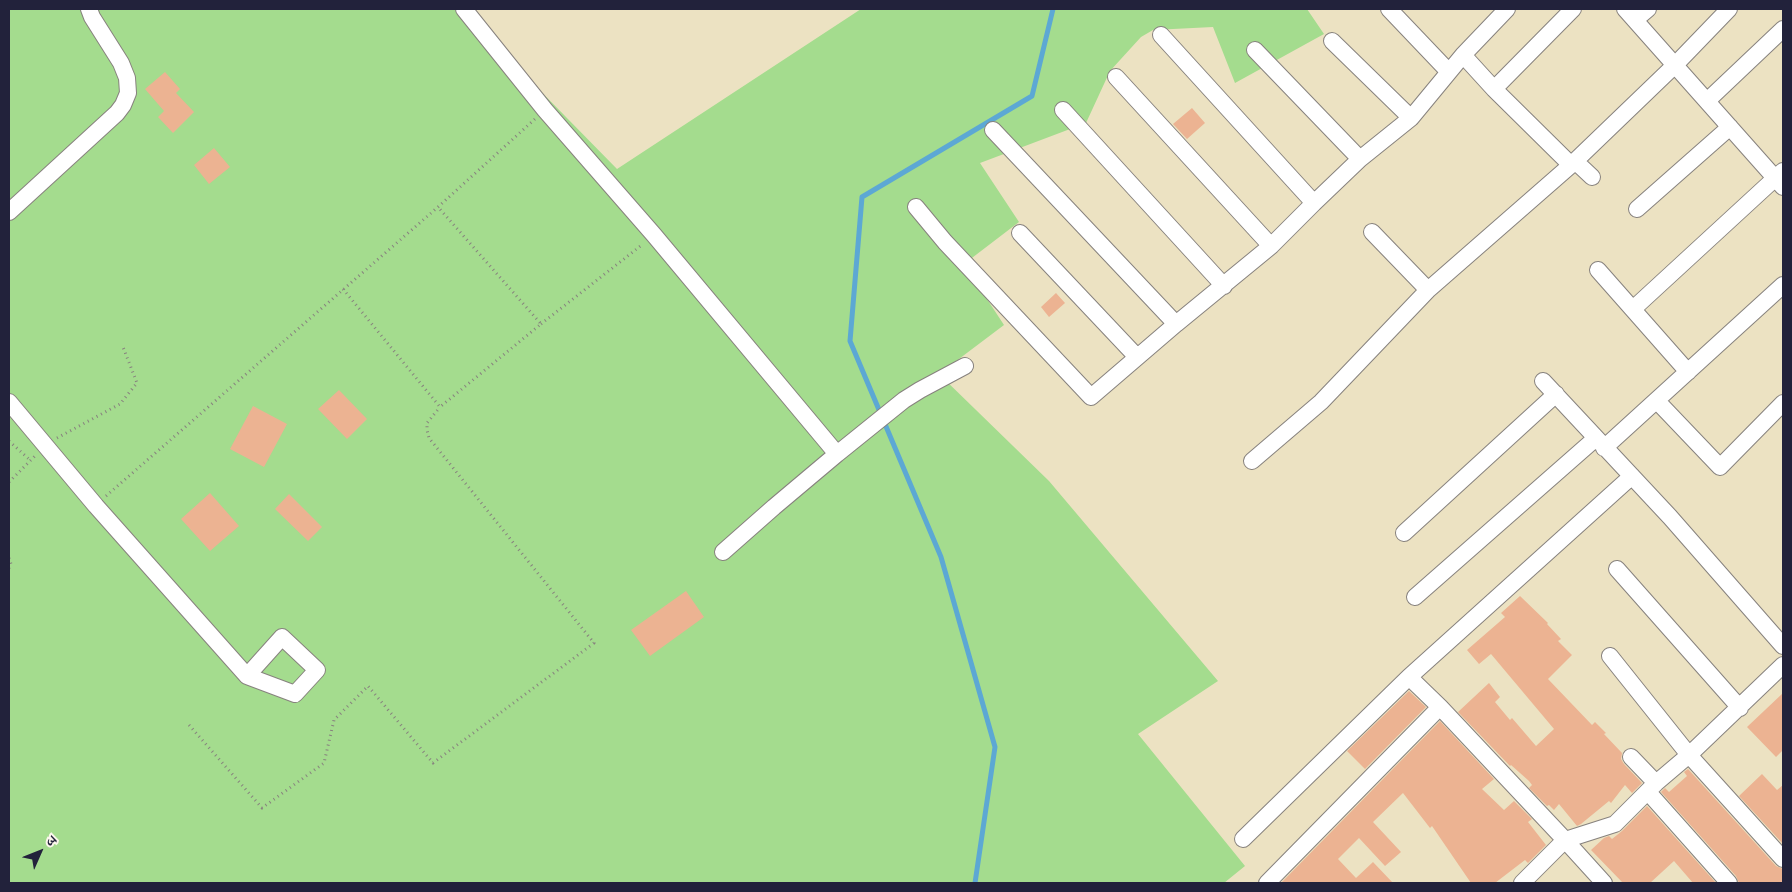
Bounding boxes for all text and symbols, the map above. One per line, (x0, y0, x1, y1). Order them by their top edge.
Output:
north arrow (15, 827, 65, 877)
text: उ (42, 833, 60, 850)

